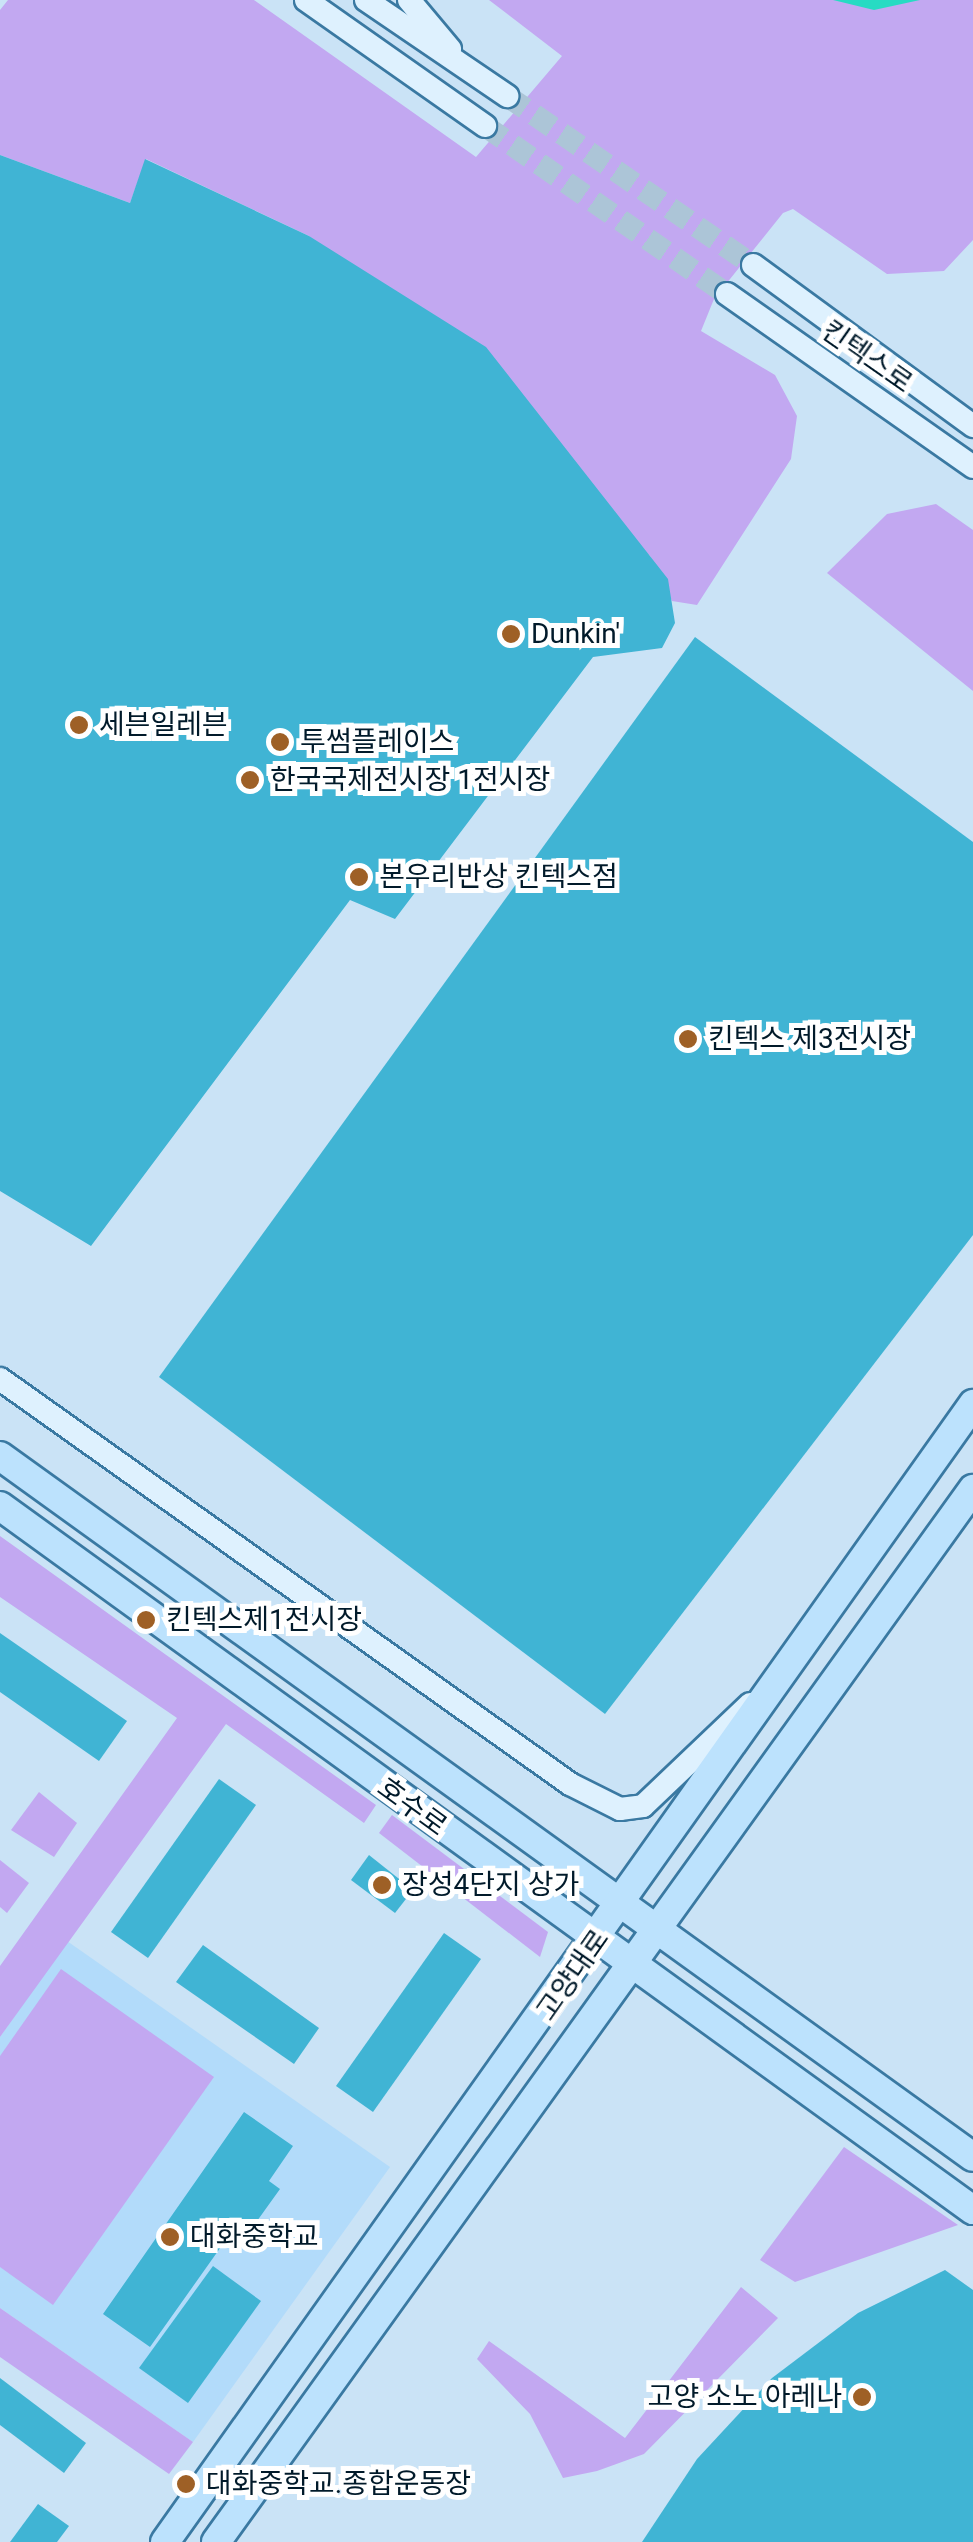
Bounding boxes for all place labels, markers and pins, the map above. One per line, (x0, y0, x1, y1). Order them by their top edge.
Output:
place label: Dunkin' (531, 617, 620, 651)
marker: Dunkin' (500, 623, 522, 645)
place label: 세븐일레븐 (99, 708, 228, 742)
marker: 세븐일레븐 (68, 714, 90, 736)
place label: 투썸플레이스 (300, 725, 455, 759)
marker: 투썸플레이스 (269, 731, 291, 753)
place label: 한국국제전시장 1전시장 (270, 763, 550, 797)
marker: 한국국제전시장 1전시장 (239, 769, 261, 791)
place label: 본우리반상 킨텍스점 (379, 860, 618, 894)
marker: 본우리반상 킨텍스점 (348, 866, 370, 888)
place label: 킨텍스 제3전시장 (708, 1022, 911, 1056)
marker: 킨텍스 제3전시장 (677, 1028, 699, 1050)
place label: 킨텍스제1전시장 (166, 1603, 362, 1637)
marker: 킨텍스제1전시장 (135, 1609, 157, 1631)
place label: 장성4단지 상가 (402, 1868, 579, 1902)
marker: 장성4단지 상가 (371, 1874, 393, 1896)
place label: 대화중학교 (190, 2220, 319, 2254)
marker: 대화중학교 (159, 2226, 181, 2248)
place label: 고양 소노 아레나 (648, 2380, 842, 2414)
marker: 고양 소노 아레나 (851, 2386, 873, 2408)
place label: 대화중학교.종합운동장 (206, 2467, 471, 2501)
marker: 대화중학교.종합운동장 (175, 2473, 197, 2495)

